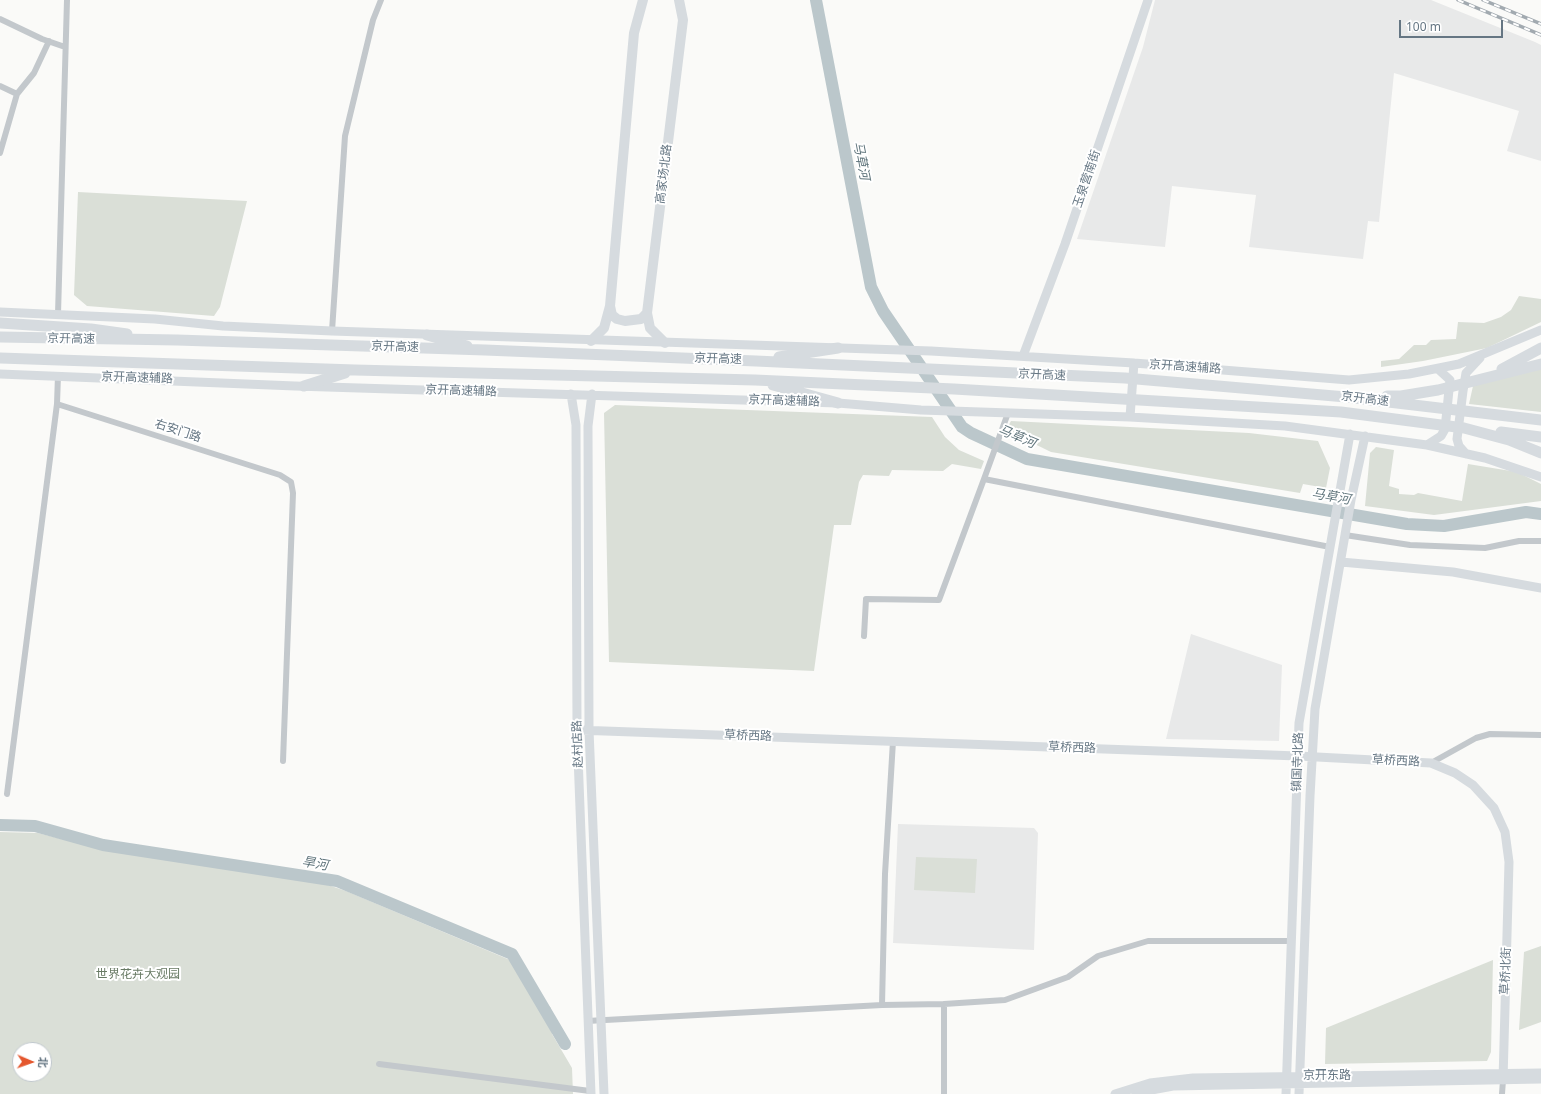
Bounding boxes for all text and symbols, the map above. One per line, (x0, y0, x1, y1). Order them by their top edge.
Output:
scale bar (1401, 12, 1505, 38)
text: 100 m (1406, 18, 1441, 35)
water label: 马草河 (850, 140, 872, 182)
street label: 高家场北路 (653, 143, 675, 205)
street label: 玉泉营南街 (1070, 148, 1104, 210)
street label: 京开高速 (47, 331, 95, 347)
street label: 京开高速 (371, 339, 419, 355)
street label: 京开高速 (694, 351, 742, 367)
street label: 京开高速辅路 (1149, 357, 1221, 377)
street label: 京开高速 (1018, 367, 1066, 383)
street label: 京开高速辅路 (101, 370, 173, 386)
street label: 京开高速辅路 (425, 383, 497, 399)
street label: 京开高速 (1340, 389, 1390, 409)
street label: 京开高速辅路 (748, 393, 820, 409)
street label: 右安门路 (153, 417, 203, 445)
water label: 马草河 (996, 422, 1038, 452)
water label: 马草河 (1310, 486, 1352, 508)
street label: 赵村店路 (570, 720, 586, 768)
street label: 草桥西路 (724, 728, 772, 744)
street label: 镇国寺北路 (1290, 732, 1306, 792)
street label: 草桥西路 (1048, 740, 1096, 756)
street label: 草桥西路 (1372, 753, 1420, 769)
water label: 旱河 (301, 854, 329, 874)
street label: 草桥北街 (1498, 947, 1514, 995)
park label: 世界花卉大观园 (96, 968, 180, 982)
north arrow (12, 1042, 52, 1082)
text: 北 (36, 1057, 51, 1068)
street label: 京开东路 (1303, 1069, 1351, 1083)

